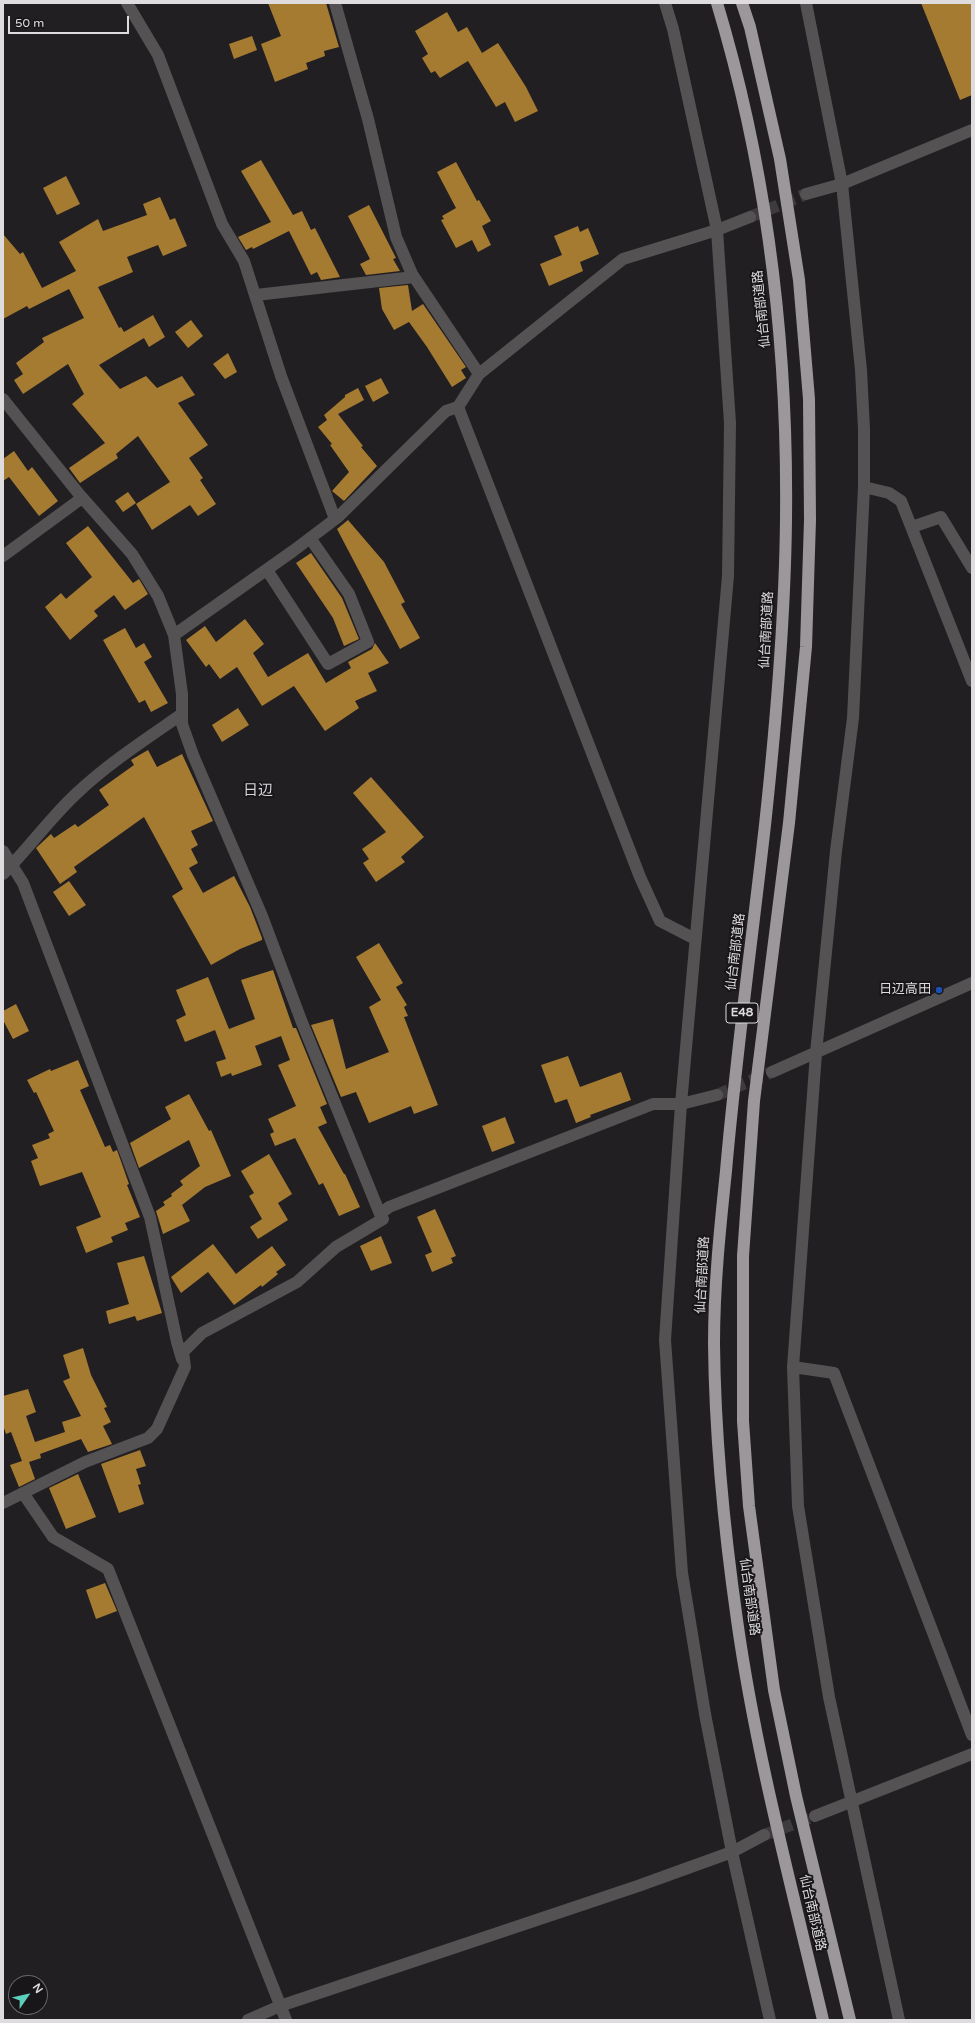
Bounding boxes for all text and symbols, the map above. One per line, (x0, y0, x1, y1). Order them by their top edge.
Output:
scale bar (10, 8, 131, 34)
text: 50 m (15, 16, 44, 30)
street label: 仙台南部道路 (750, 269, 774, 349)
street label: 仙台南部道路 (757, 591, 777, 669)
district label: 日辺 (243, 782, 273, 800)
street label: 仙台南部道路 (724, 912, 748, 992)
place label: 日辺高田 (879, 982, 931, 998)
marker: 日辺高田 (934, 985, 944, 995)
road number: E48 (726, 1003, 758, 1023)
street label: 仙台南部道路 (693, 1236, 713, 1314)
street label: 仙台南部道路 (736, 1557, 762, 1637)
street label: 仙台南部道路 (796, 1873, 828, 1953)
north arrow (8, 1975, 48, 2015)
text: N (30, 1981, 45, 1996)

